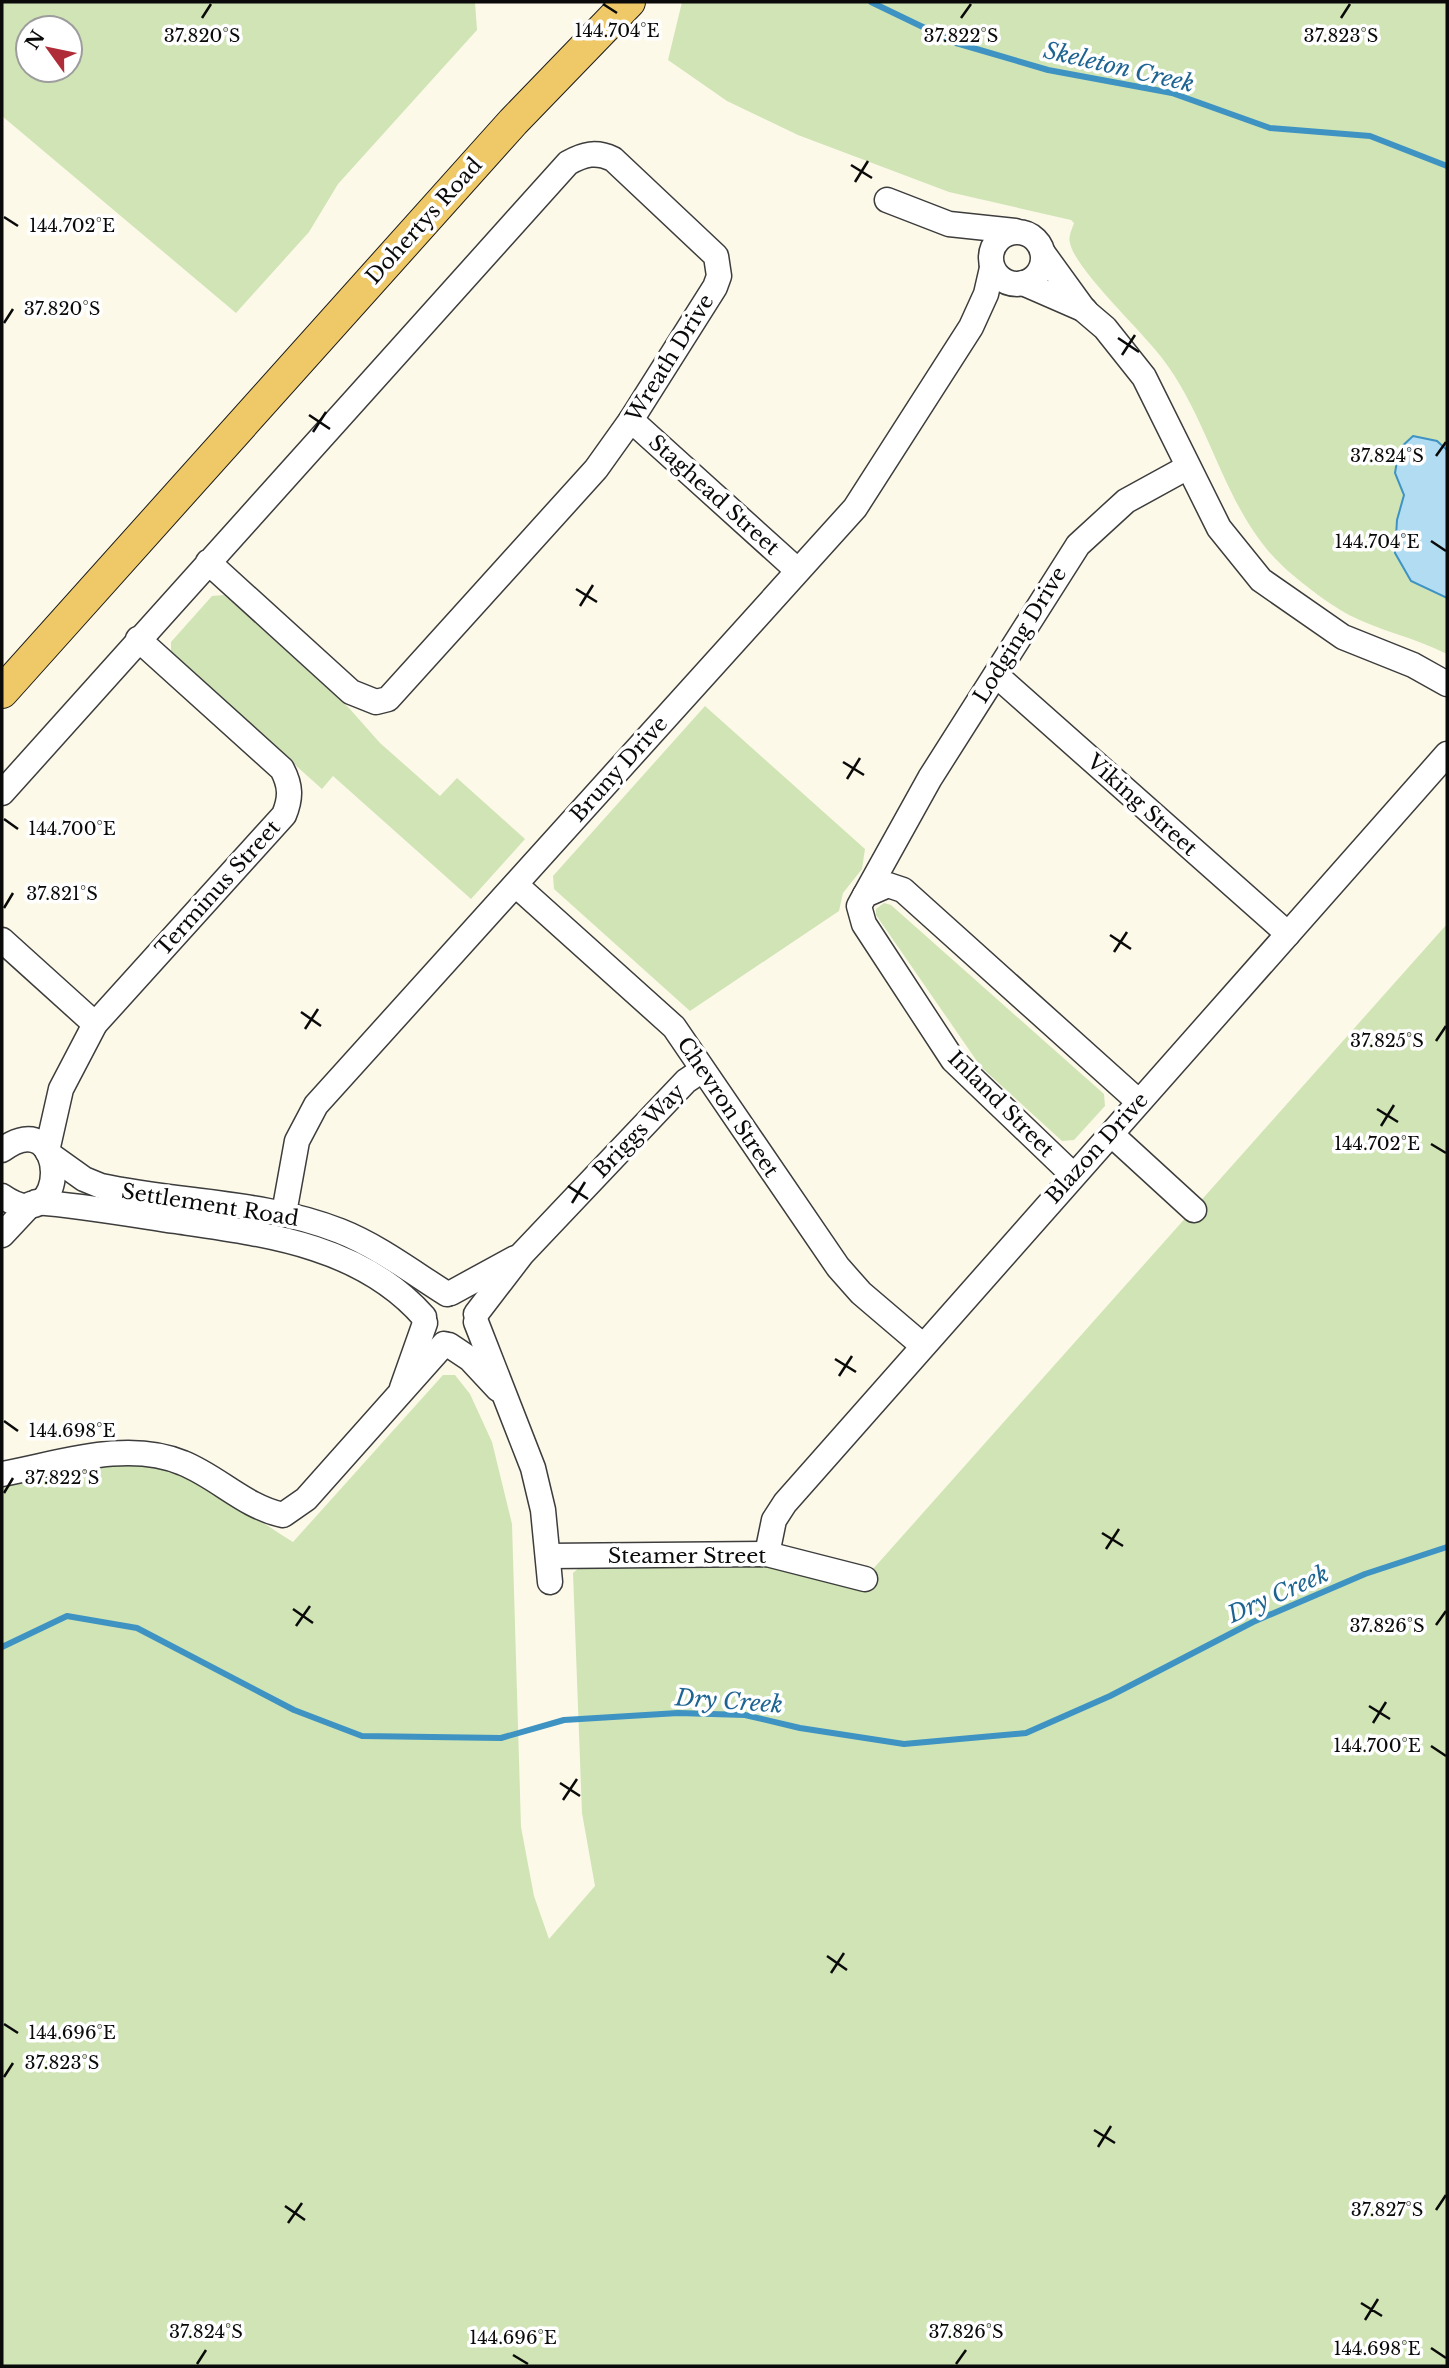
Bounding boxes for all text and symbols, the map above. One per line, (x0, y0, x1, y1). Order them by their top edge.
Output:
north arrow (14, 14, 84, 84)
text: 144.704°E (574, 20, 660, 42)
text: 37.820°S (164, 25, 240, 47)
text: 37.822°S (924, 25, 998, 47)
text: 37.823°S (1304, 25, 1378, 47)
text: N (21, 26, 50, 54)
water label: Skeleton Creek (1041, 36, 1197, 98)
street label: Dohertys Road (360, 152, 488, 290)
text: 144.702°E (29, 215, 115, 237)
street label: Wreath Drive (620, 289, 720, 427)
text: 37.820°S (24, 298, 100, 320)
street label: Staghead Street (643, 429, 785, 561)
text: 37.824°S (1350, 445, 1424, 467)
text: 144.704°E (1334, 531, 1420, 553)
street label: Lodging Drive (968, 562, 1072, 708)
street label: Bruny Drive (565, 711, 673, 827)
street label: Viking Street (1081, 748, 1203, 861)
street label: Terminus Street (150, 815, 286, 961)
text: 144.700°E (28, 818, 116, 840)
text: 37.821°S (26, 883, 98, 905)
text: 37.825°S (1350, 1030, 1424, 1052)
street label: Chevron Street (672, 1032, 784, 1182)
street label: Inland Street (942, 1045, 1060, 1163)
street label: Briggs Way (588, 1078, 691, 1183)
street label: Blazon Drive (1040, 1087, 1154, 1209)
text: 144.702°E (1334, 1133, 1420, 1155)
street label: Settlement Road (119, 1178, 301, 1232)
text: 144.698°E (29, 1420, 115, 1442)
text: 37.822°S (25, 1467, 99, 1489)
street label: Steamer Street (608, 1543, 766, 1569)
water label: Dry Creek (1222, 1559, 1333, 1629)
text: 37.826°S (1349, 1615, 1425, 1637)
water label: Dry Creek (673, 1683, 784, 1719)
text: 144.700°E (1333, 1735, 1421, 1757)
text: 144.696°E (28, 2022, 116, 2044)
text: 37.823°S (25, 2052, 99, 2074)
text: 37.827°S (1351, 2199, 1423, 2221)
text: 37.824°S (169, 2321, 243, 2343)
text: 37.826°S (928, 2321, 1004, 2343)
text: 144.696°E (469, 2327, 557, 2349)
text: 144.698°E (1334, 2338, 1420, 2360)

